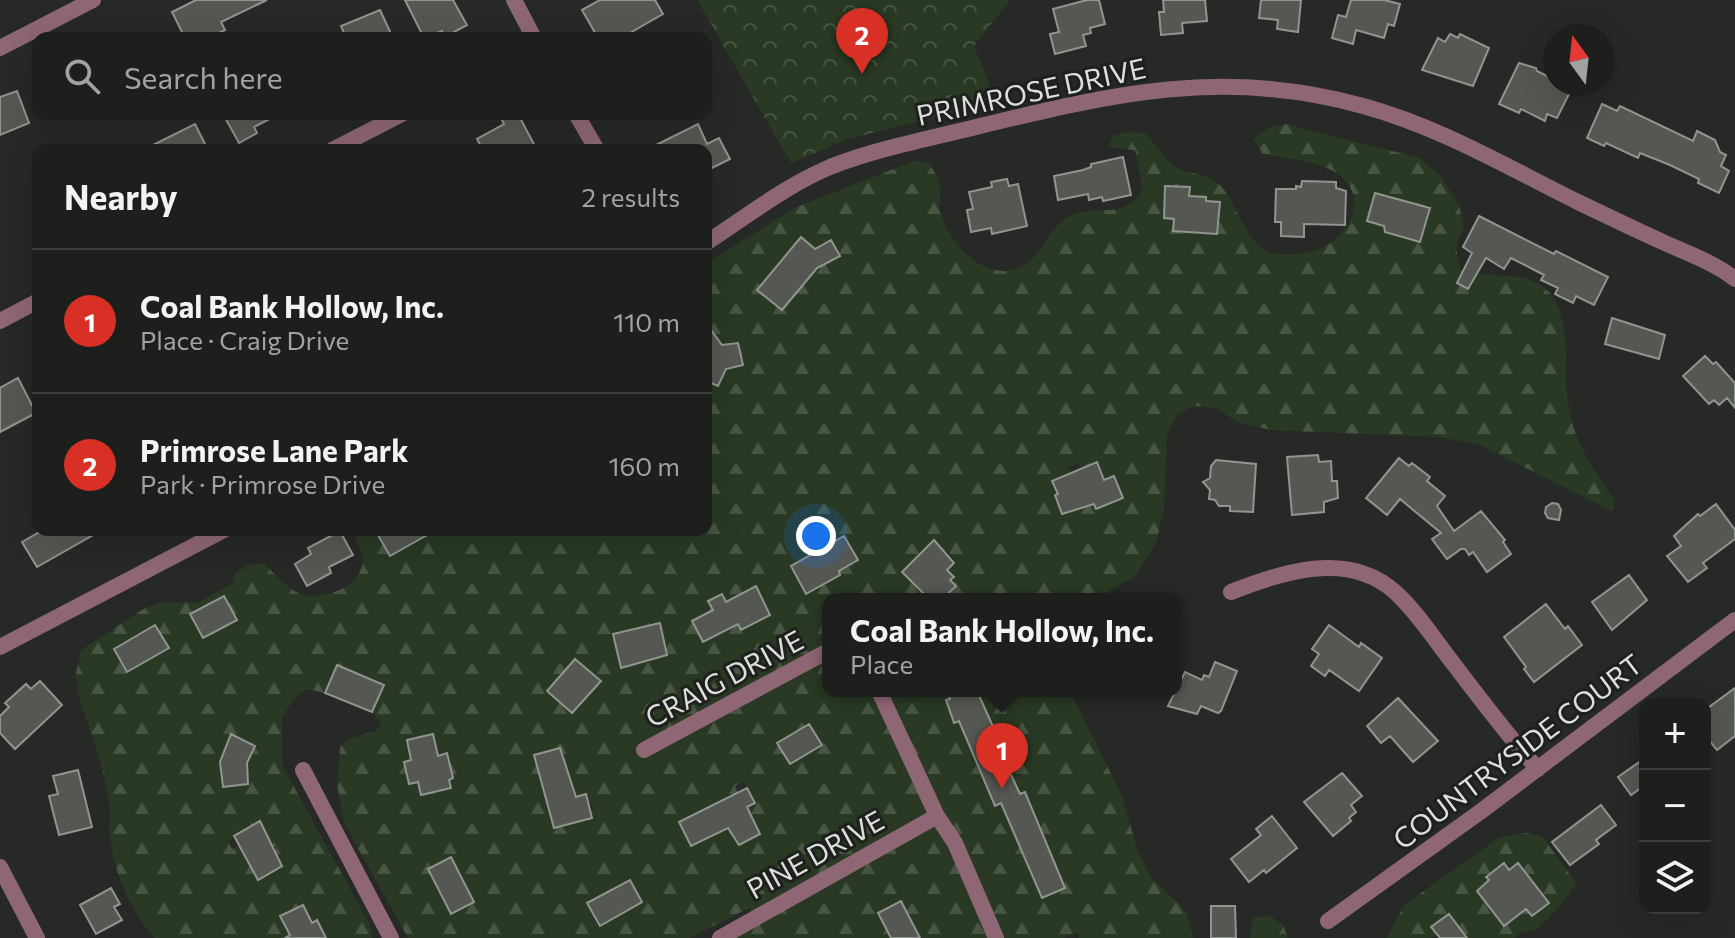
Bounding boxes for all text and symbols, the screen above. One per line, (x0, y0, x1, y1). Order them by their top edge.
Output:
pin: 2 (836, 8, 888, 74)
north arrow (1543, 24, 1615, 96)
search box (32, 32, 712, 120)
street label: PRIMROSE DRIVE (913, 50, 1149, 132)
icon: search (60, 54, 104, 98)
text: Search here (124, 58, 283, 95)
text: Nearby (64, 175, 178, 217)
text: 2 results (582, 181, 680, 212)
text: Coal Bank Hollow, Inc. (140, 287, 444, 324)
text: 1 (84, 306, 96, 337)
text: 110 m (613, 306, 680, 337)
text: Place · Craig Drive (140, 324, 349, 355)
text: Primrose Lane Park (140, 431, 408, 468)
text: 2 (83, 450, 97, 481)
text: 160 m (608, 450, 680, 481)
text: Park · Primrose Drive (140, 468, 385, 499)
your location (796, 516, 836, 556)
popup (822, 593, 1182, 697)
text: Coal Bank Hollow, Inc. (850, 611, 1154, 648)
street label: CRAIG DRIVE (639, 622, 809, 734)
street label: COUNTRYSIDE COURT (1386, 646, 1648, 856)
text: Place (850, 648, 913, 679)
map controls (1639, 698, 1711, 914)
button: + (1639, 698, 1711, 770)
pin: 1 (976, 723, 1028, 789)
button: − (1639, 770, 1711, 842)
street label: PINE DRIVE (740, 802, 890, 906)
button: layers (1639, 842, 1711, 914)

